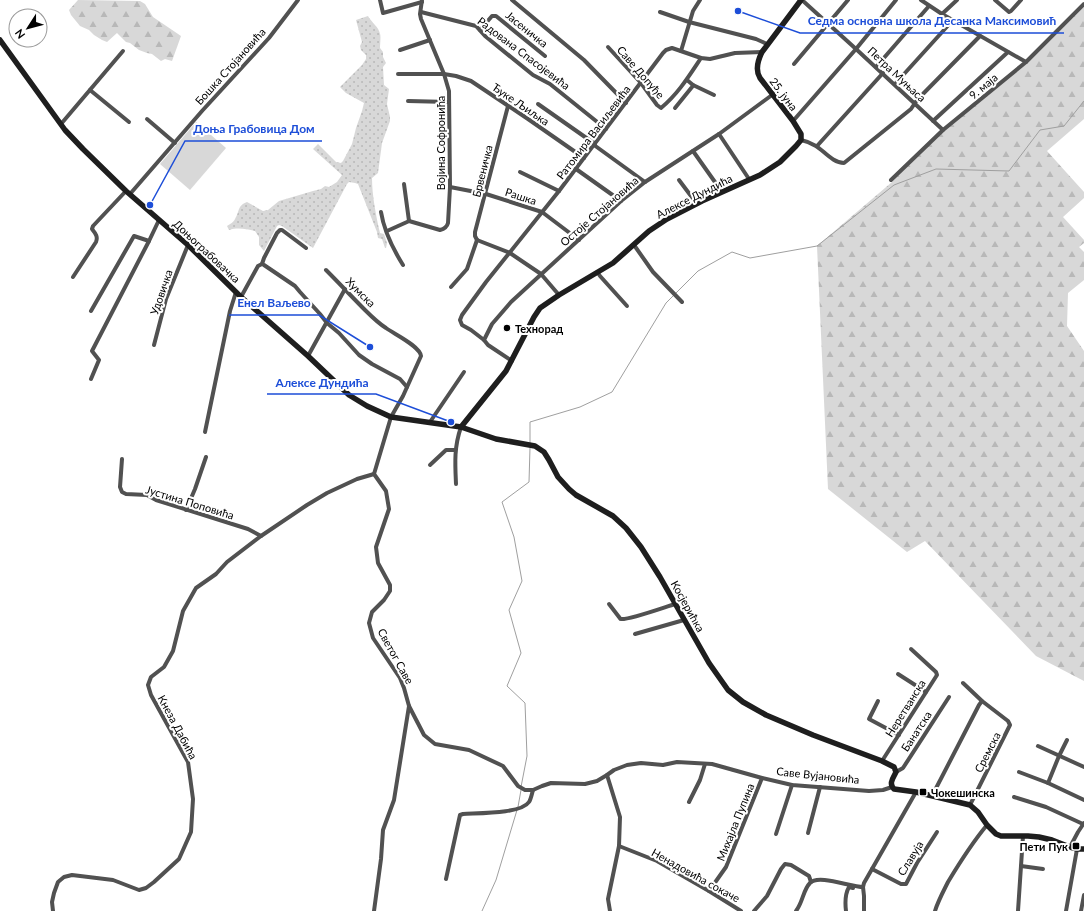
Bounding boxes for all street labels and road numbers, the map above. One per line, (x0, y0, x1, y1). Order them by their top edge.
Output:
street label: Јасеничка (503, 8, 551, 50)
street label: Радована Спасојевића (475, 14, 573, 92)
street label: Бошка Стојановића (192, 25, 268, 107)
street label: Саве Допуђе (615, 43, 667, 101)
street label: Петра Муњаса (865, 44, 929, 104)
street label: 9. маја (966, 70, 1000, 102)
street label: 25. јуна (767, 75, 801, 113)
street label: Ђуке Љиљка (490, 80, 552, 128)
street label: Ратомира Васиљевића (553, 82, 633, 182)
street label: Војина Софронића (434, 96, 447, 190)
street label: Брвеничка (469, 143, 495, 199)
street label: Алексе Дундића (654, 171, 734, 221)
street label: Остоје Стојановића (557, 173, 641, 249)
street label: Рашка (504, 185, 538, 207)
street label: Доњограбовачка (171, 217, 243, 285)
street label: Удовичка (147, 268, 175, 316)
street label: Хумска (344, 275, 378, 309)
street label: Јустина Поповића (144, 482, 236, 522)
street label: Косјерићка (669, 578, 707, 634)
street label: Светог Саве (375, 626, 417, 686)
street label: Неретванска (882, 677, 928, 739)
street label: Кнеза Дабића (156, 693, 200, 761)
street label: Банатска (898, 708, 934, 754)
street label: Сремска (971, 730, 1003, 774)
street label: Саве Вујановића (776, 764, 860, 786)
street label: Михајла Пупина (714, 781, 756, 863)
street label: Славуја (894, 838, 926, 878)
street label: Ненадовића сокаче (650, 845, 743, 905)

